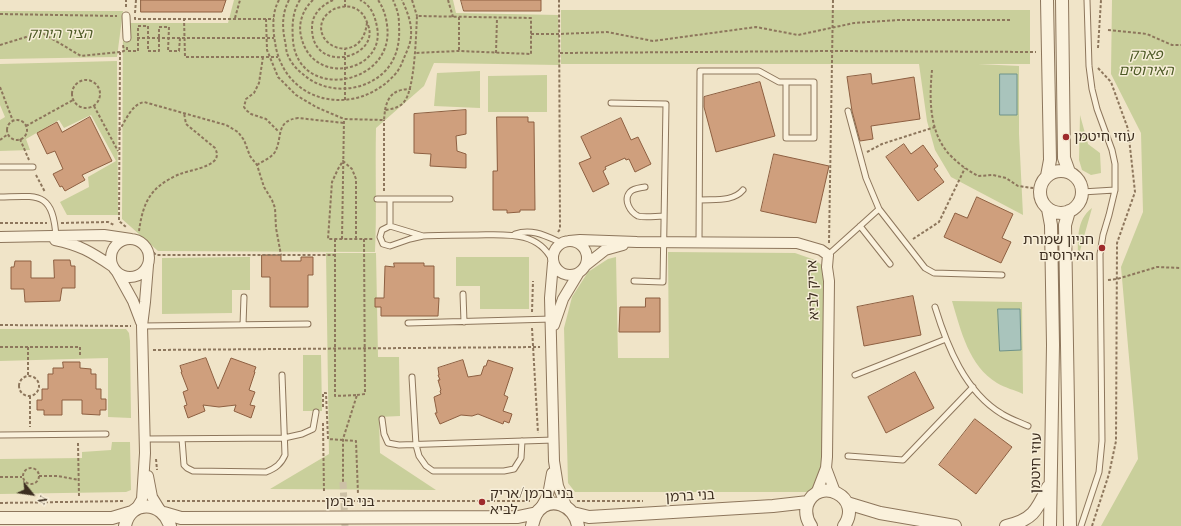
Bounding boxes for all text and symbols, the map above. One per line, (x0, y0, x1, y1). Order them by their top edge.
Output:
park label: הציר הירוק (28, 26, 92, 42)
park label: פארק האירוסים (1119, 47, 1173, 80)
place label: עוזי חיטמן (1074, 129, 1135, 145)
marker: עוזי חיטמן (1061, 132, 1071, 142)
place label: חניון שמורת האירוסים (1023, 232, 1094, 264)
marker: חניון שמורת האירוסים (1097, 243, 1107, 253)
street label: אריק לביא (804, 260, 822, 320)
street label: עוזי חיטמן (1027, 432, 1045, 494)
north arrow (12, 474, 52, 514)
place label: בני ברמן/אריק לביא (490, 486, 574, 518)
street label: בני ברמן (665, 486, 715, 506)
text: N (34, 493, 51, 507)
street label: בני ברמן (325, 494, 375, 510)
marker: בני ברמן/אריק לביא (477, 497, 487, 507)

